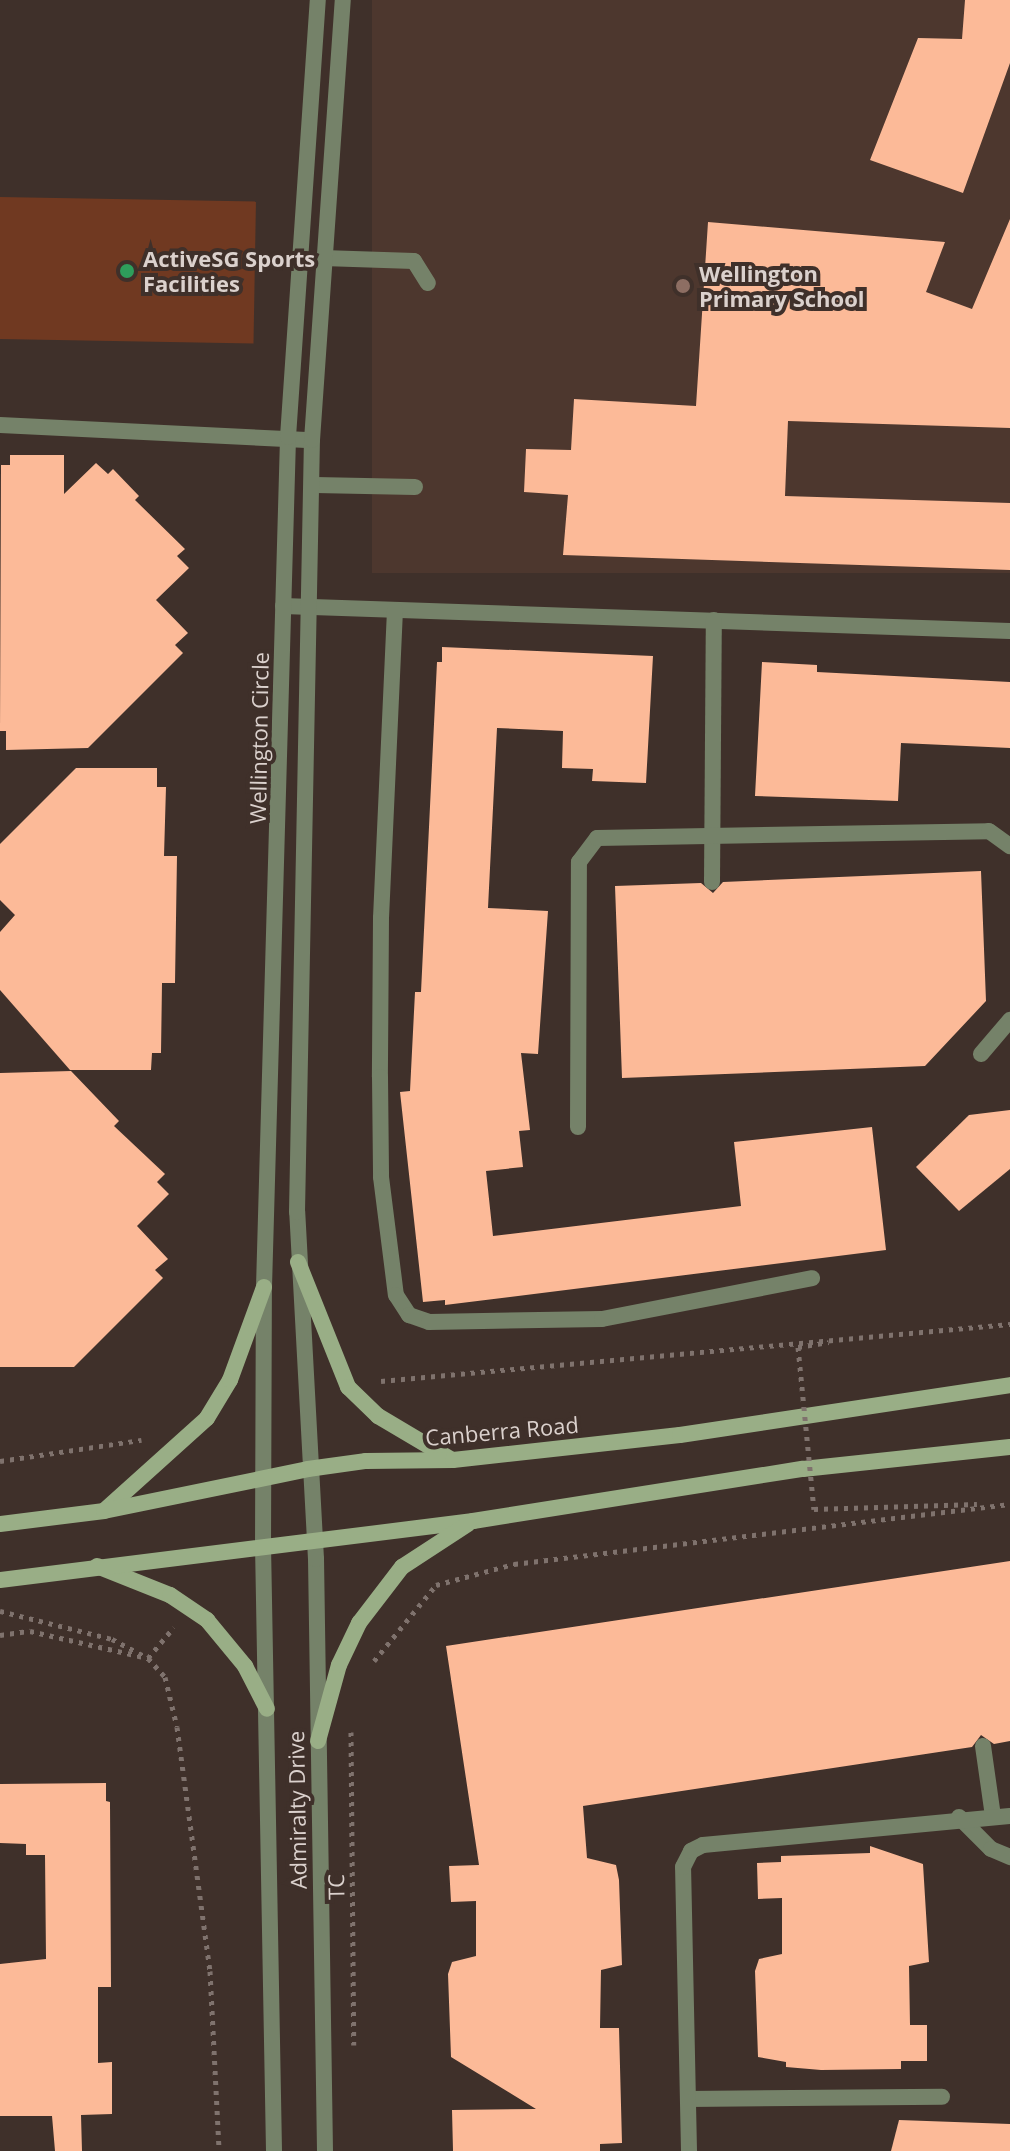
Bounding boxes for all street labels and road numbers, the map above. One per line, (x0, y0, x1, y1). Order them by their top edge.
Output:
street label: Wellington Circle (244, 652, 274, 824)
street label: Canberra Road (424, 1411, 580, 1451)
street label: Admiralty Drive (282, 1731, 312, 1889)
street label: TC (323, 1874, 349, 1900)

